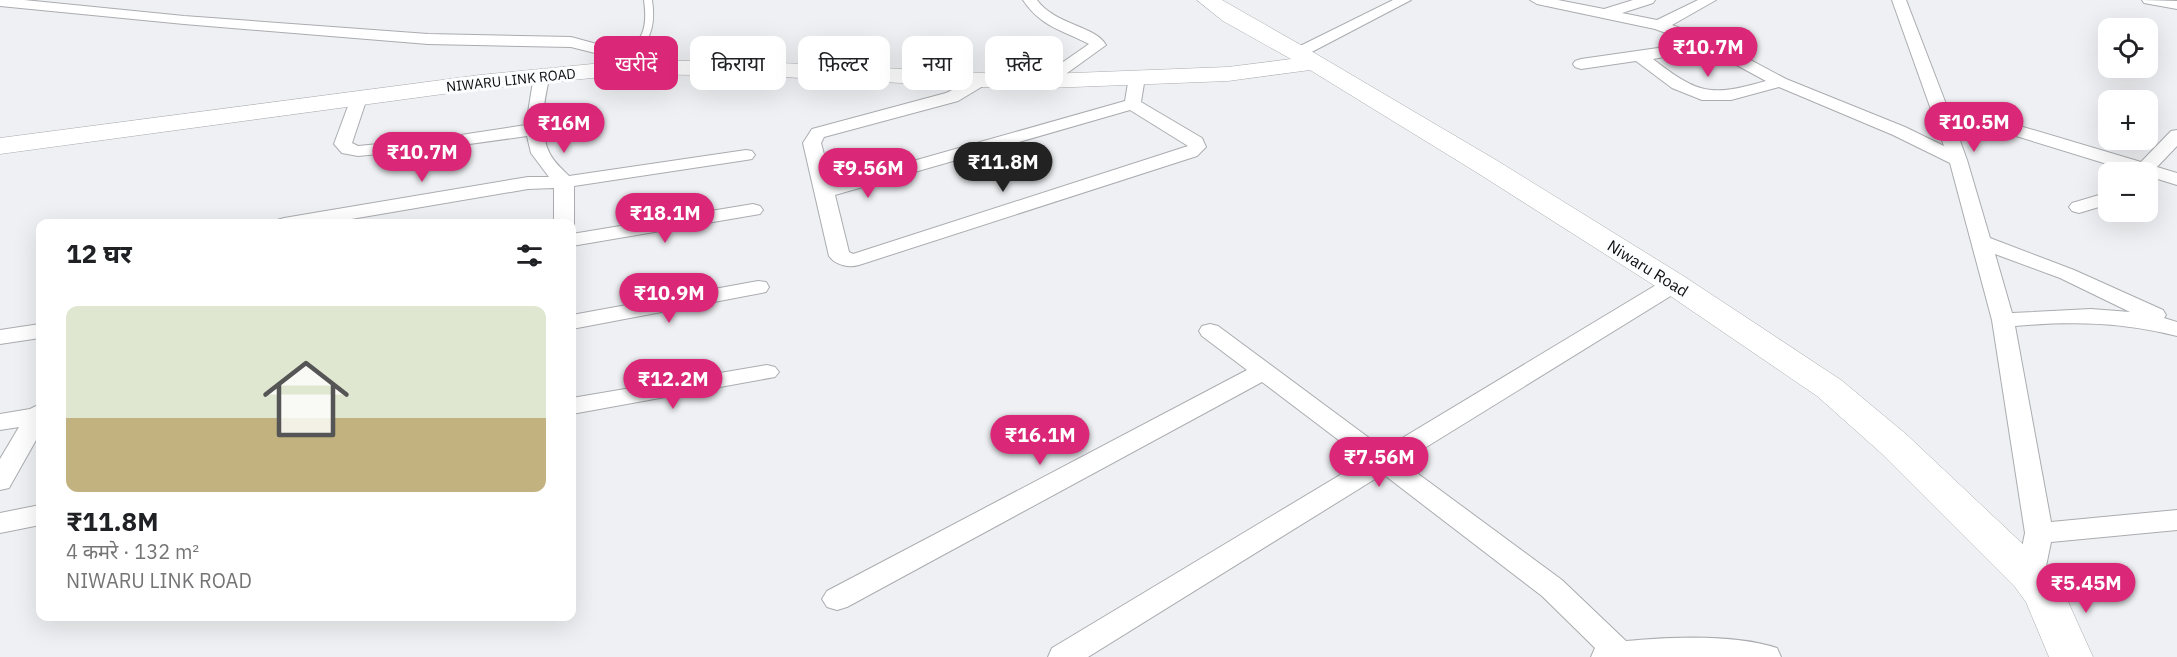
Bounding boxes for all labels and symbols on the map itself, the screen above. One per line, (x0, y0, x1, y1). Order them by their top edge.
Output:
pin: ₹10.7M (1659, 27, 1757, 78)
street label: NIWARU LINK ROAD (445, 64, 577, 96)
pin: ₹10.5M (1925, 102, 2023, 153)
pin: ₹16M (528, 103, 600, 154)
pin: ₹10.7M (373, 132, 471, 183)
pin: ₹11.8M (954, 142, 1052, 193)
pin: ₹9.56M (819, 148, 917, 199)
pin: ₹18.1M (616, 193, 714, 244)
street label: Niwaru Road (1604, 235, 1692, 301)
pin: ₹10.9M (620, 273, 718, 324)
pin: ₹12.2M (624, 359, 722, 410)
pin: ₹16.1M (991, 415, 1089, 466)
pin: ₹7.56M (1330, 437, 1428, 488)
pin: ₹5.45M (2037, 563, 2135, 614)

